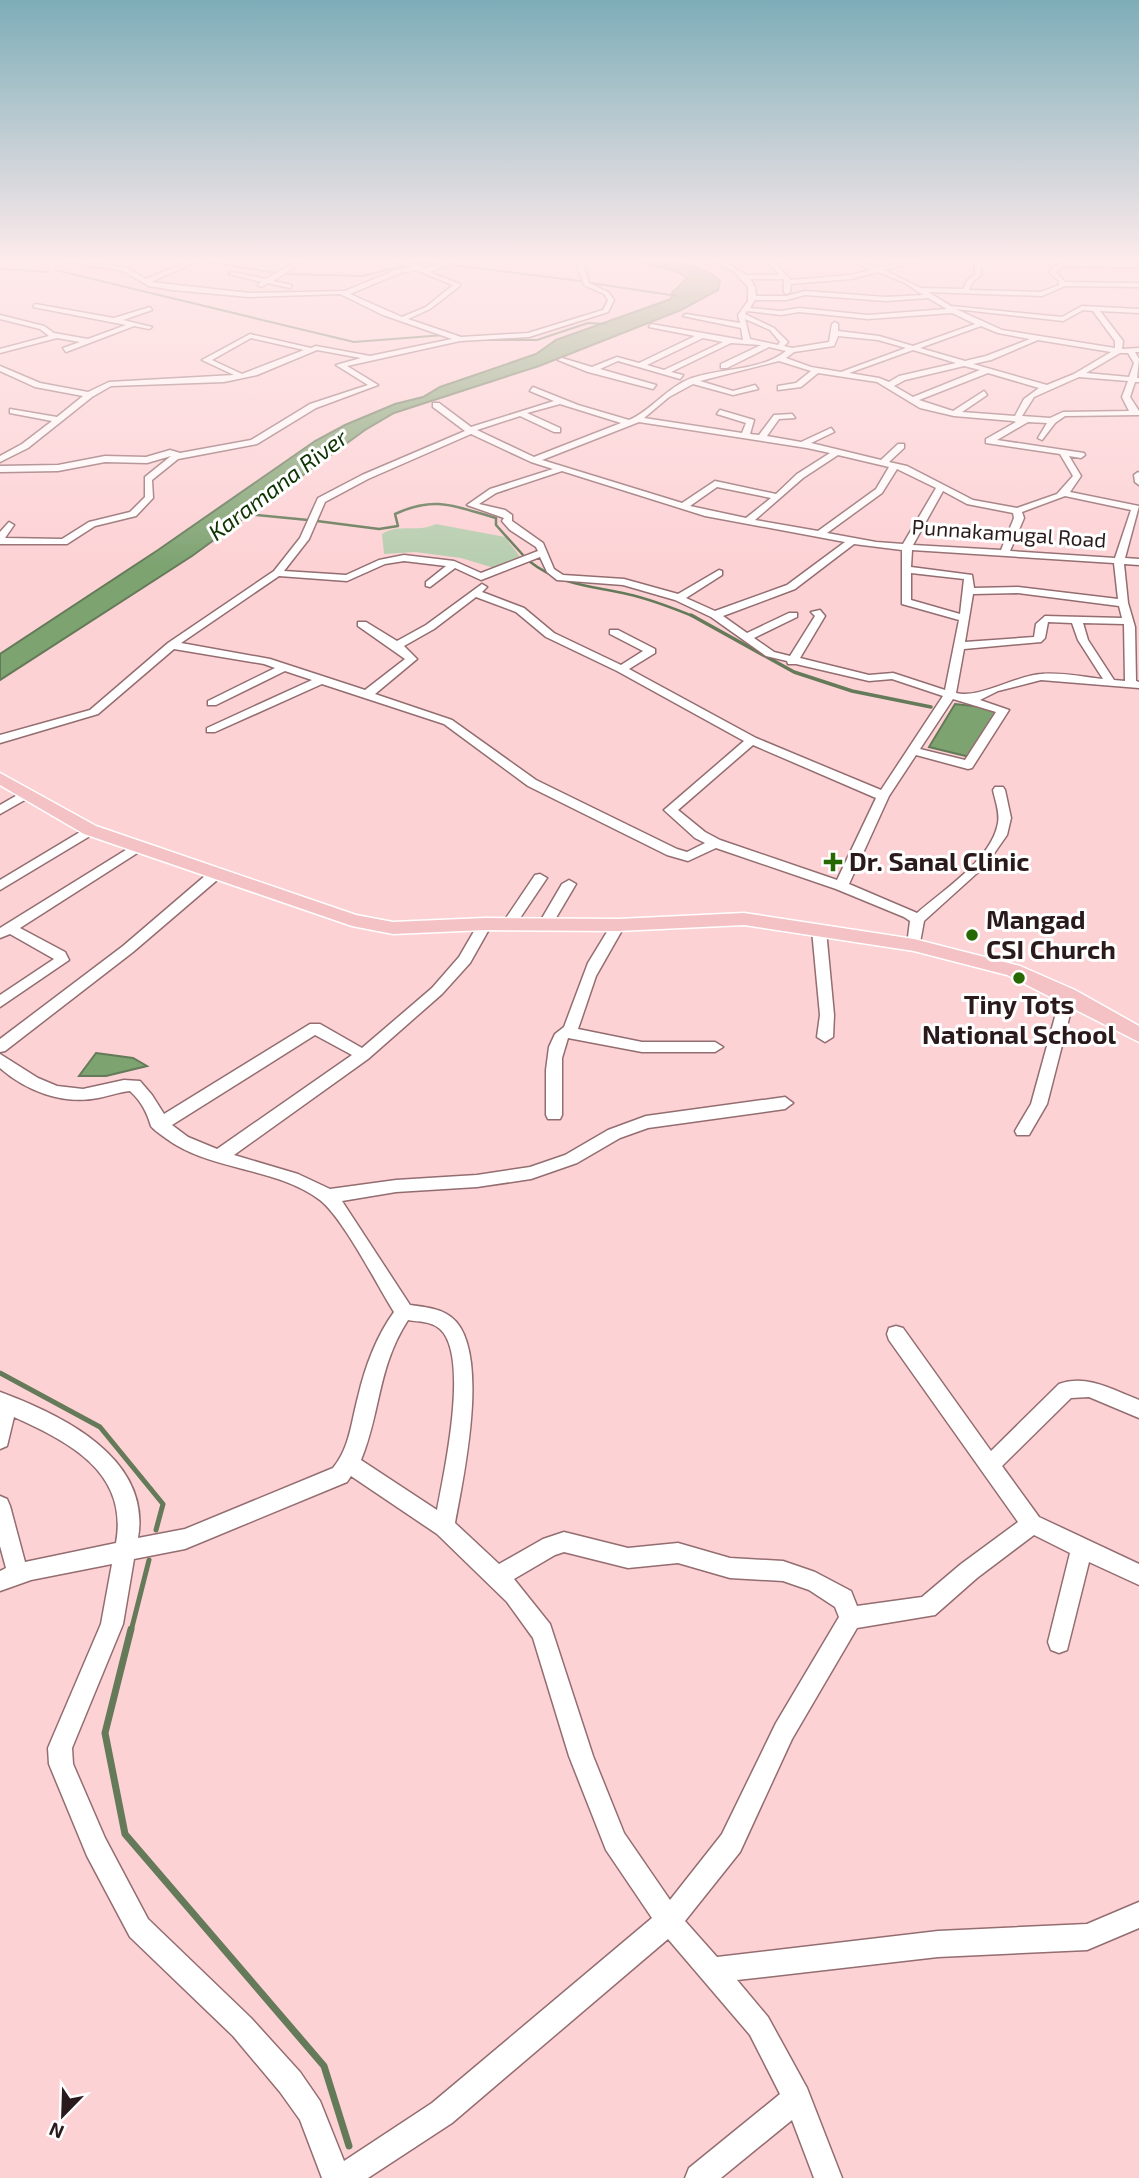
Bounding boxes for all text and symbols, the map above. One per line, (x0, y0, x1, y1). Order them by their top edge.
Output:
water label: Karamana River (202, 422, 353, 546)
street label: Punnakamugal Road (911, 513, 1107, 552)
place label: Dr. Sanal Clinic (849, 845, 1030, 876)
marker: Dr. Sanal Clinic (823, 852, 843, 872)
place label: Mangad CSI Church (986, 903, 1116, 964)
marker: Mangad CSI Church (964, 927, 980, 943)
marker: Tiny Tots National School (1011, 970, 1027, 986)
place label: Tiny Tots National School (922, 988, 1117, 1049)
north arrow (28, 2080, 98, 2150)
text: N (45, 2118, 67, 2144)

